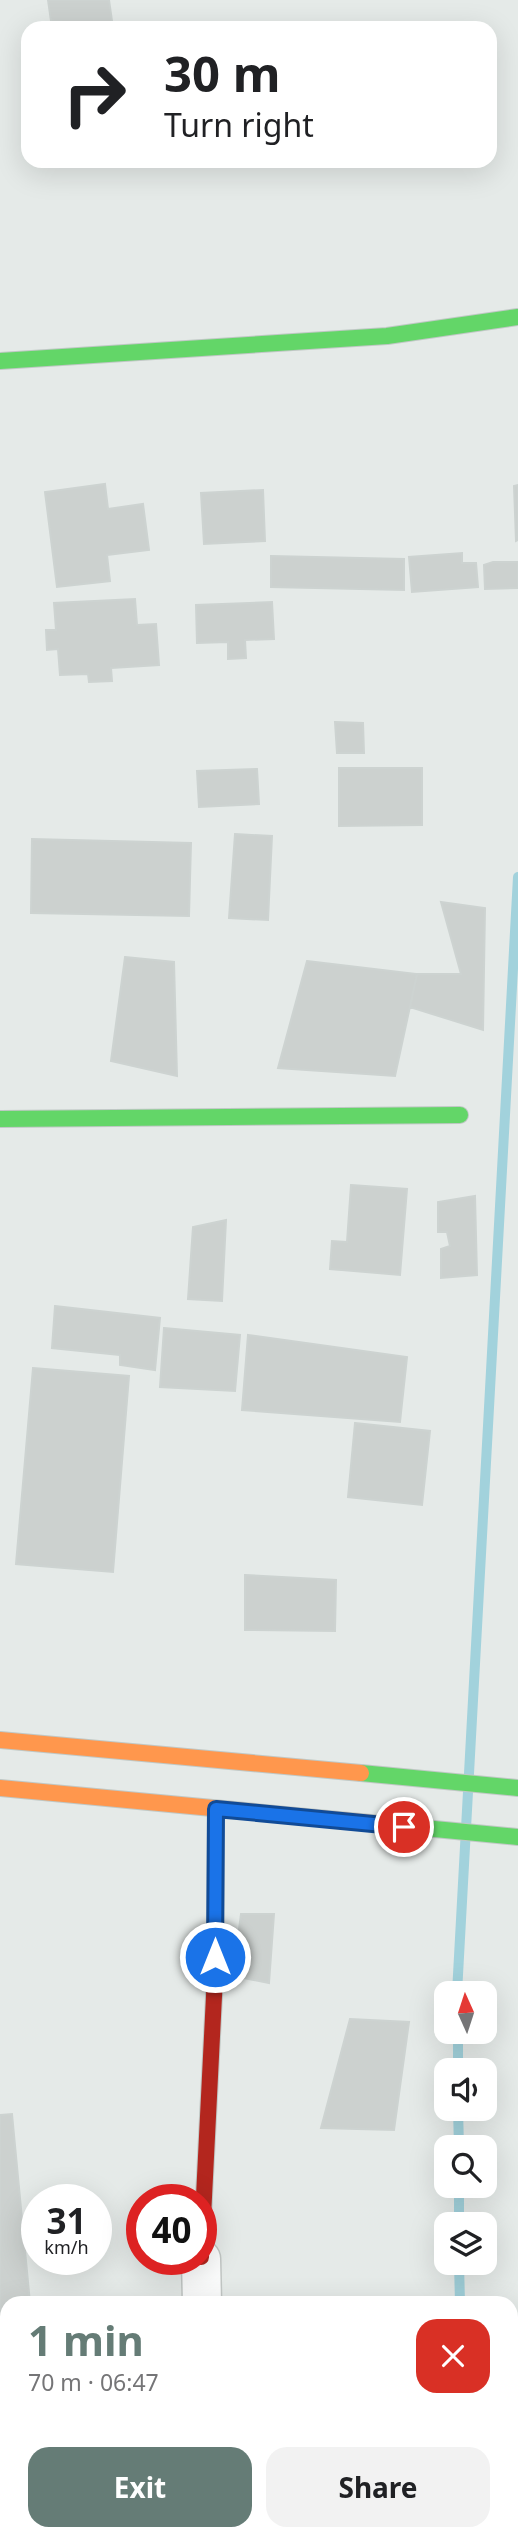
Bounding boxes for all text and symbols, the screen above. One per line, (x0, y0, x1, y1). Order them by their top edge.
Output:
text: 30 m (164, 40, 281, 106)
icon: right (49, 49, 140, 140)
text: Turn right (164, 103, 314, 146)
pin (374, 1797, 434, 1857)
icon: arrive (385, 1808, 423, 1846)
position arrow (178, 1920, 252, 1994)
north arrow (434, 1981, 497, 2044)
map controls (434, 1981, 497, 2275)
button: sound (434, 2058, 497, 2121)
button: search (434, 2135, 497, 2198)
speed limit sign: 40 (126, 2184, 217, 2275)
text: 31 (46, 2197, 87, 2244)
button: layers (434, 2212, 497, 2275)
text: km/h (44, 2235, 89, 2259)
text: 1 min (28, 2311, 144, 2368)
button: close (416, 2319, 490, 2393)
text: 70 m · 06:47 (28, 2366, 159, 2398)
button: Exit (28, 2447, 252, 2527)
button: Share (266, 2447, 490, 2527)

